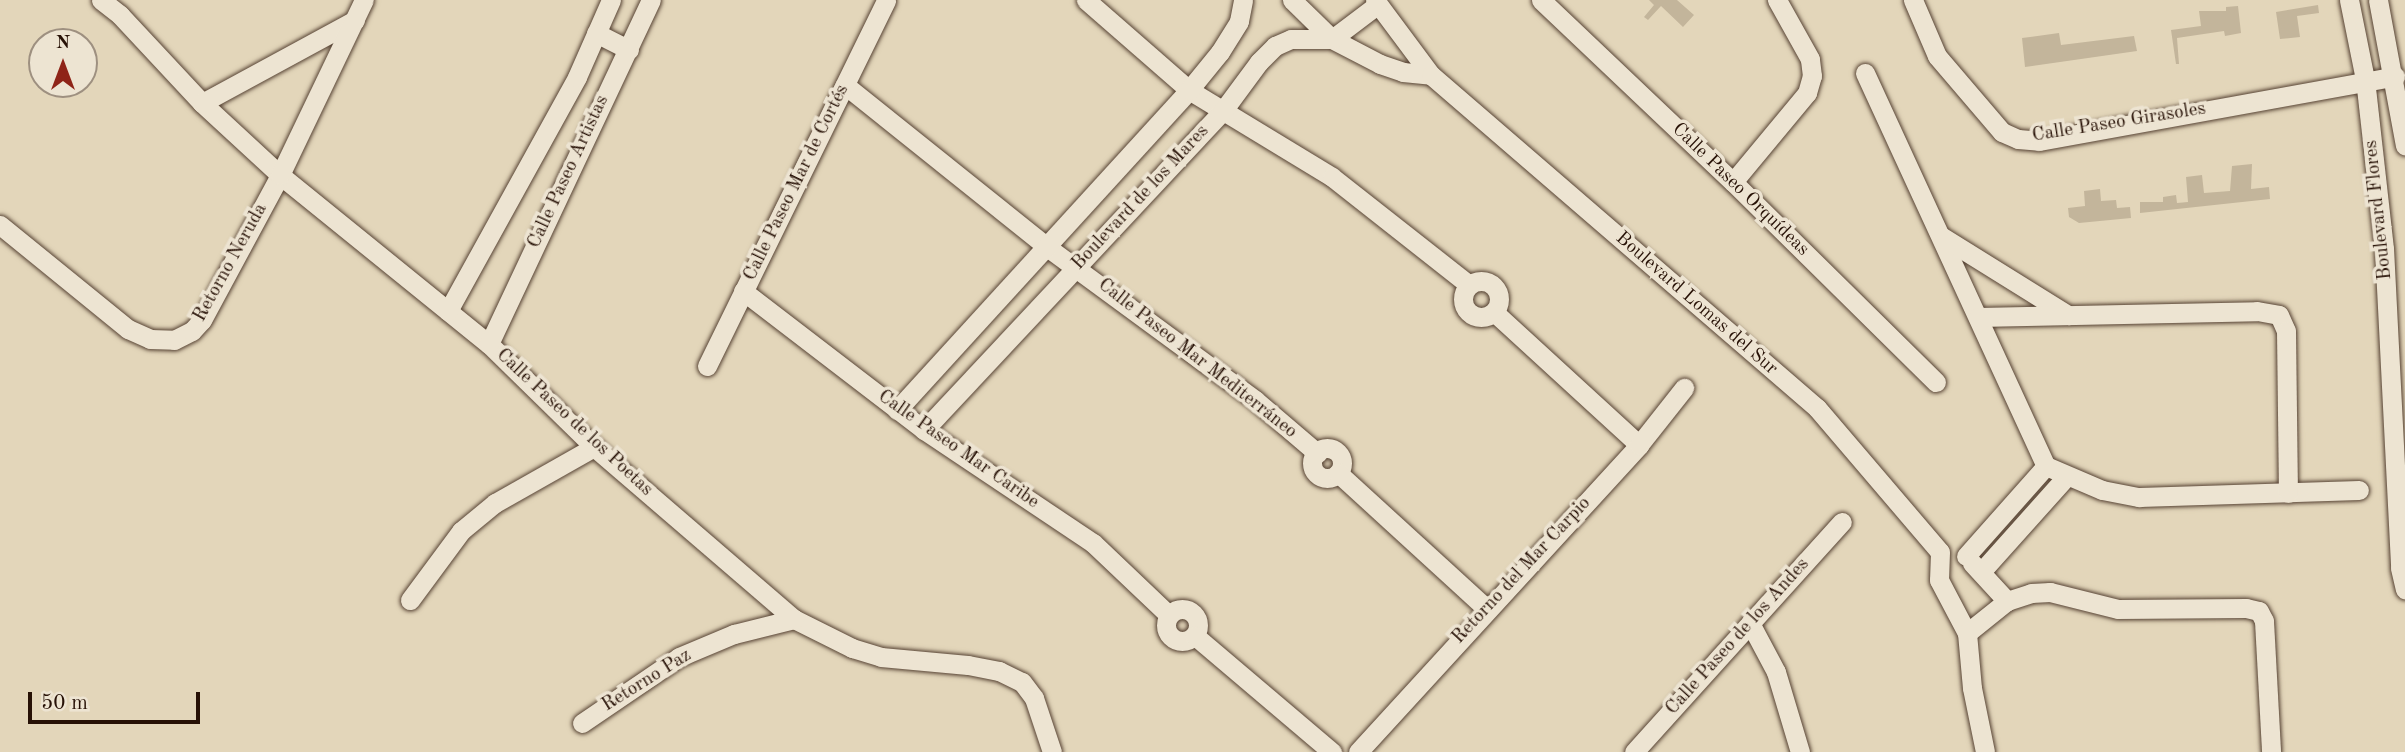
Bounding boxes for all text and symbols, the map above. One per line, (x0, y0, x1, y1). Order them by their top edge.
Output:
north arrow (28, 28, 98, 98)
text: N (56, 34, 70, 53)
street label: Calle Paseo Mar de Cortés (739, 81, 855, 285)
street label: Calle Paseo Artistas (524, 92, 614, 252)
street label: Calle Paseo Girasoles (2031, 98, 2207, 148)
street label: Calle Paseo Orquídeas (1667, 119, 1813, 261)
street label: Boulevard de los Mares (1068, 121, 1214, 275)
street label: Boulevard Flores (2360, 139, 2398, 281)
street label: Retorno Neruda (189, 200, 273, 326)
street label: Boulevard Lomas del Sur (1610, 227, 1782, 381)
street label: Calle Paseo Mar Mediterráneo (1093, 274, 1301, 444)
street label: Calle Paseo de los Poetas (491, 344, 657, 502)
street label: Calle Paseo Mar Caribe (873, 386, 1043, 514)
street label: Retorno del Mar Carpio (1448, 493, 1596, 649)
street label: Calle Paseo de los Andes (1661, 554, 1815, 720)
street label: Retorno Paz (598, 645, 696, 717)
scale bar (32, 678, 203, 722)
text: 50 m (41, 693, 88, 714)

